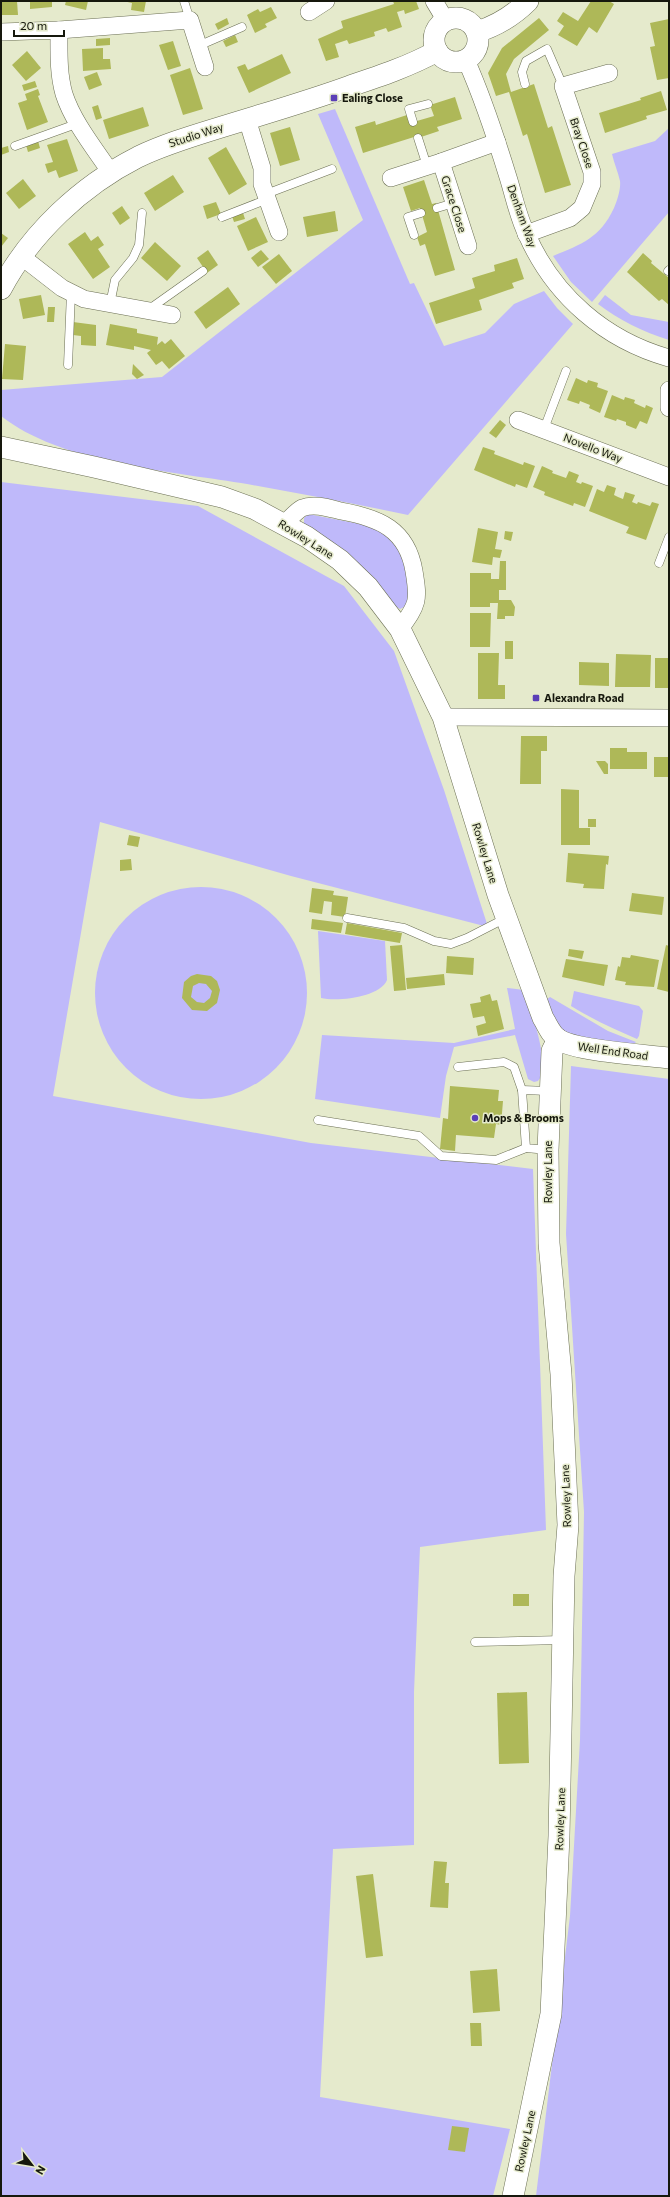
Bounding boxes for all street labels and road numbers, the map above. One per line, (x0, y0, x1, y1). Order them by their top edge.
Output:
street label: Bray Close (568, 116, 597, 170)
street label: Studio Way (167, 119, 225, 149)
street label: Grace Close (439, 174, 470, 234)
street label: Denham Way (505, 183, 540, 249)
street label: Novello Way (562, 430, 625, 465)
street label: Rowley Lane (276, 516, 336, 561)
street label: Rowley Lane (470, 821, 501, 885)
street label: Well End Road (577, 1039, 649, 1062)
street label: Rowley Lane (541, 1141, 554, 1203)
street label: Rowley Lane (558, 1464, 573, 1528)
street label: Rowley Lane (552, 1787, 567, 1850)
street label: Rowley Lane (512, 2109, 537, 2173)

